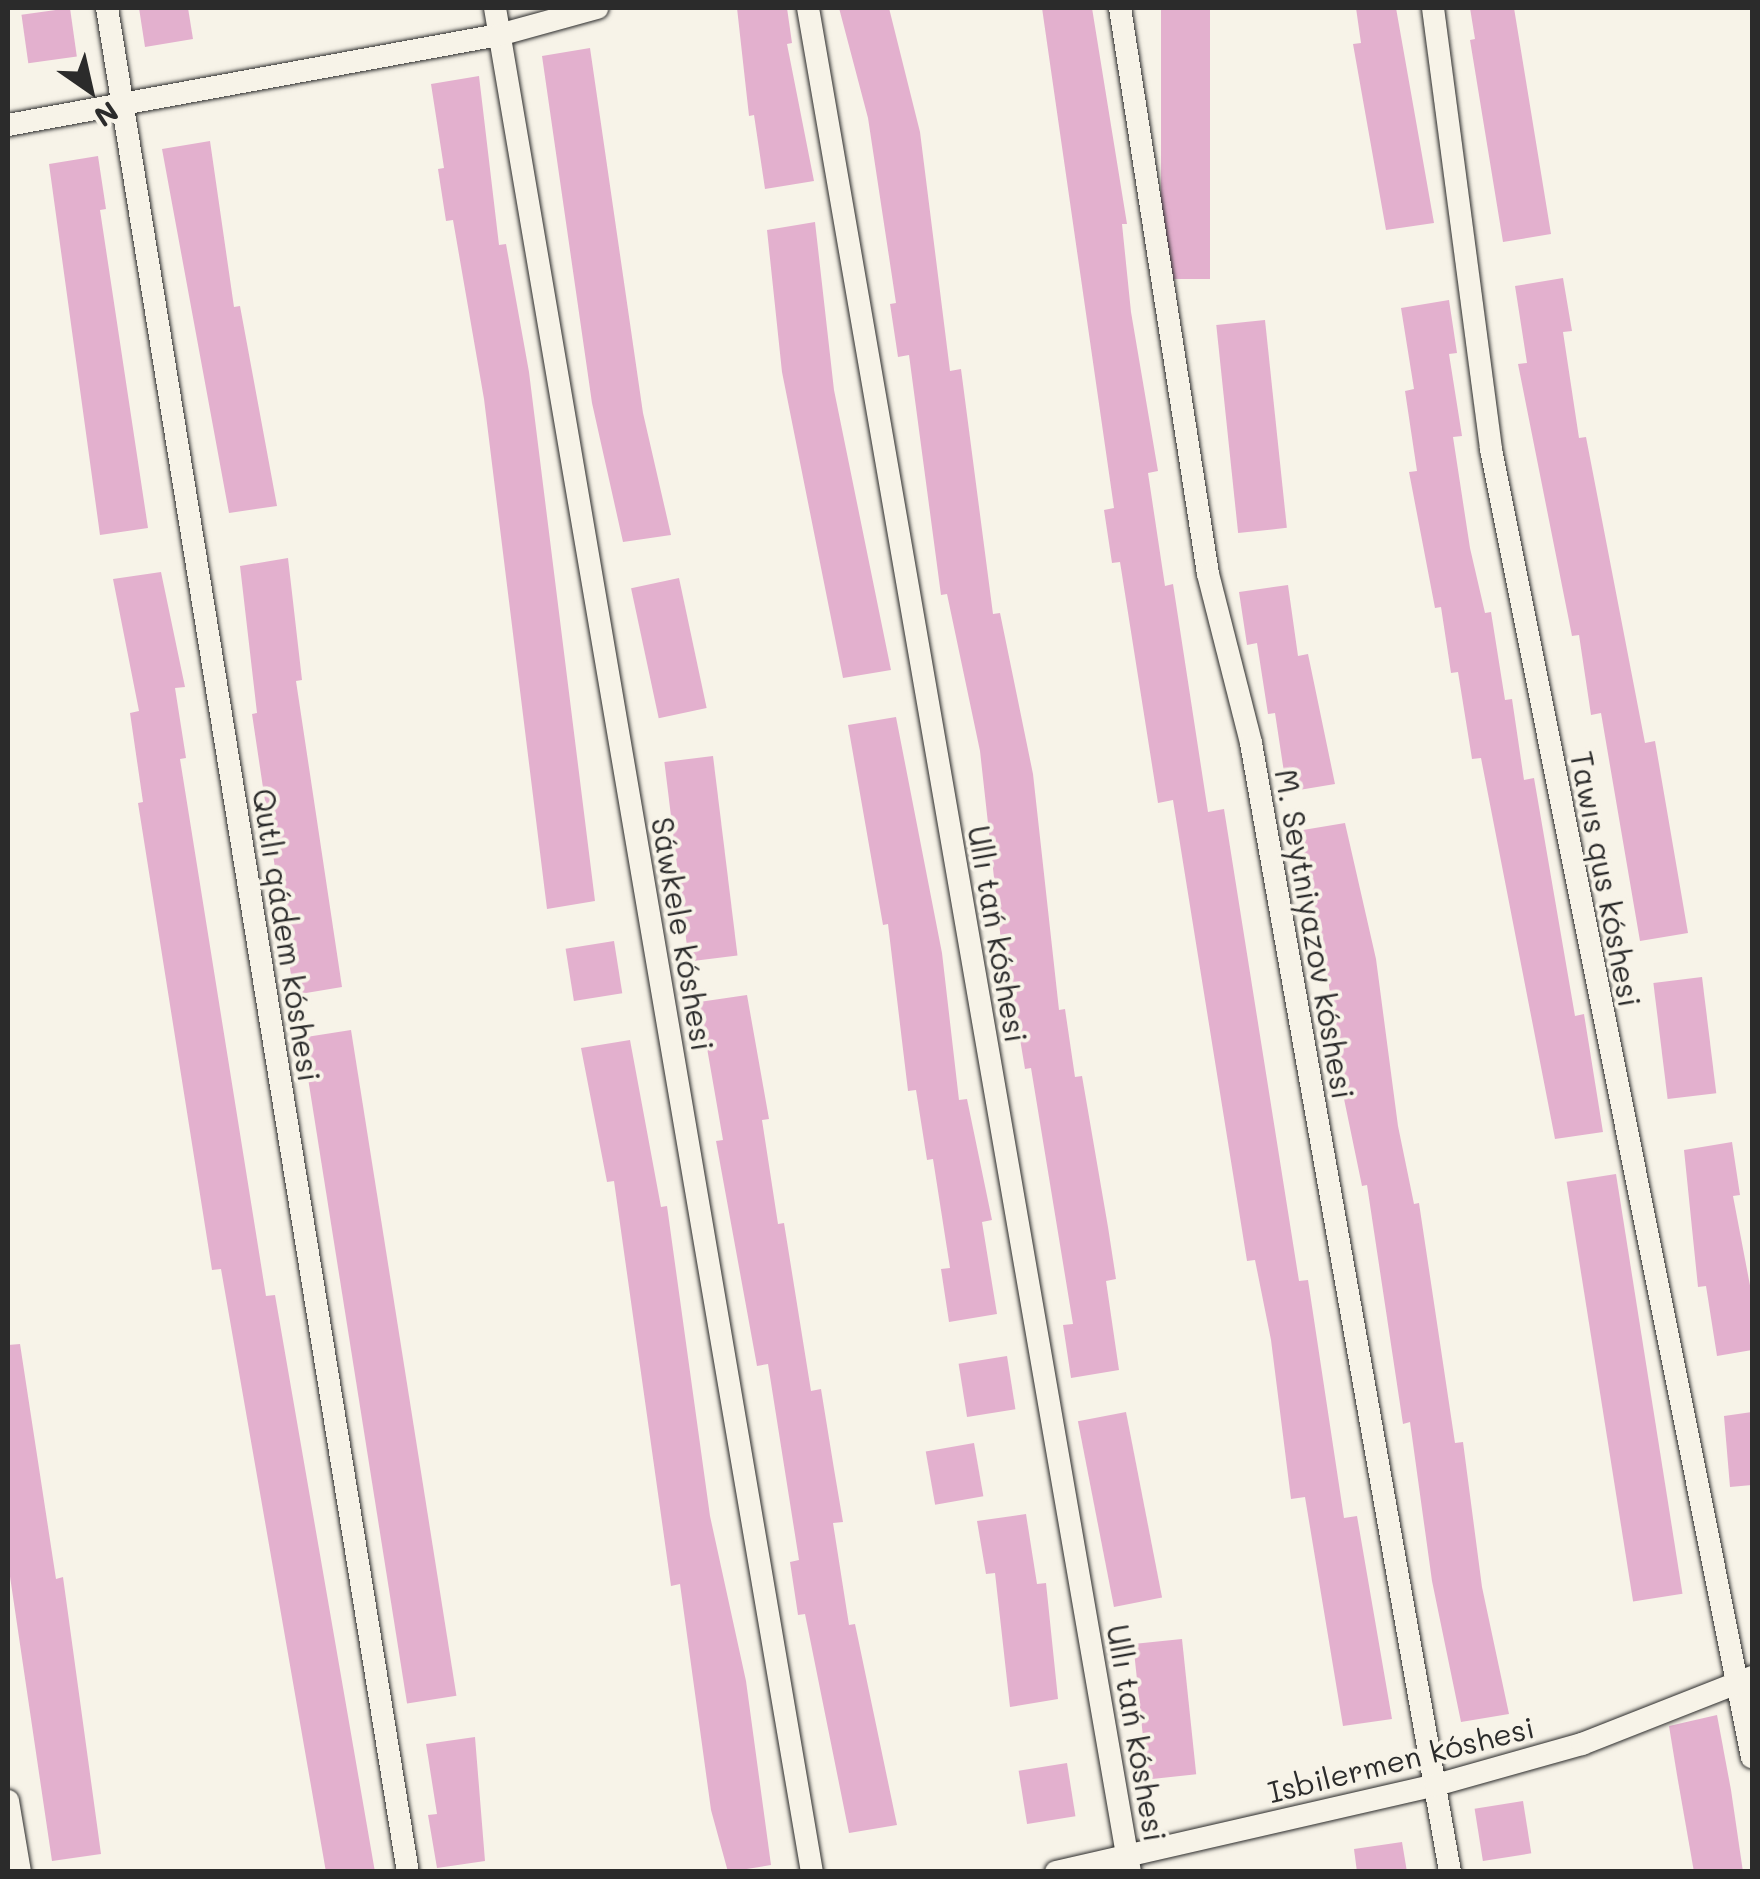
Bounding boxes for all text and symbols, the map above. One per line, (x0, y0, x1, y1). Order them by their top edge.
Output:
north arrow (40, 40, 140, 140)
text: N (88, 94, 126, 136)
street label: Tawıs qus kóshesi (1564, 748, 1648, 1010)
street label: M. Seytniyazov kóshesi (1268, 766, 1362, 1102)
street label: Qutlı qádem kóshesi (246, 786, 328, 1084)
street label: Sáwkele kóshesi (645, 814, 721, 1054)
street label: Ullı tań kóshesi (961, 823, 1035, 1045)
street label: Ullı tań kóshesi (1100, 1622, 1174, 1844)
street label: Isbilermen kóshesi (1264, 1708, 1538, 1810)

